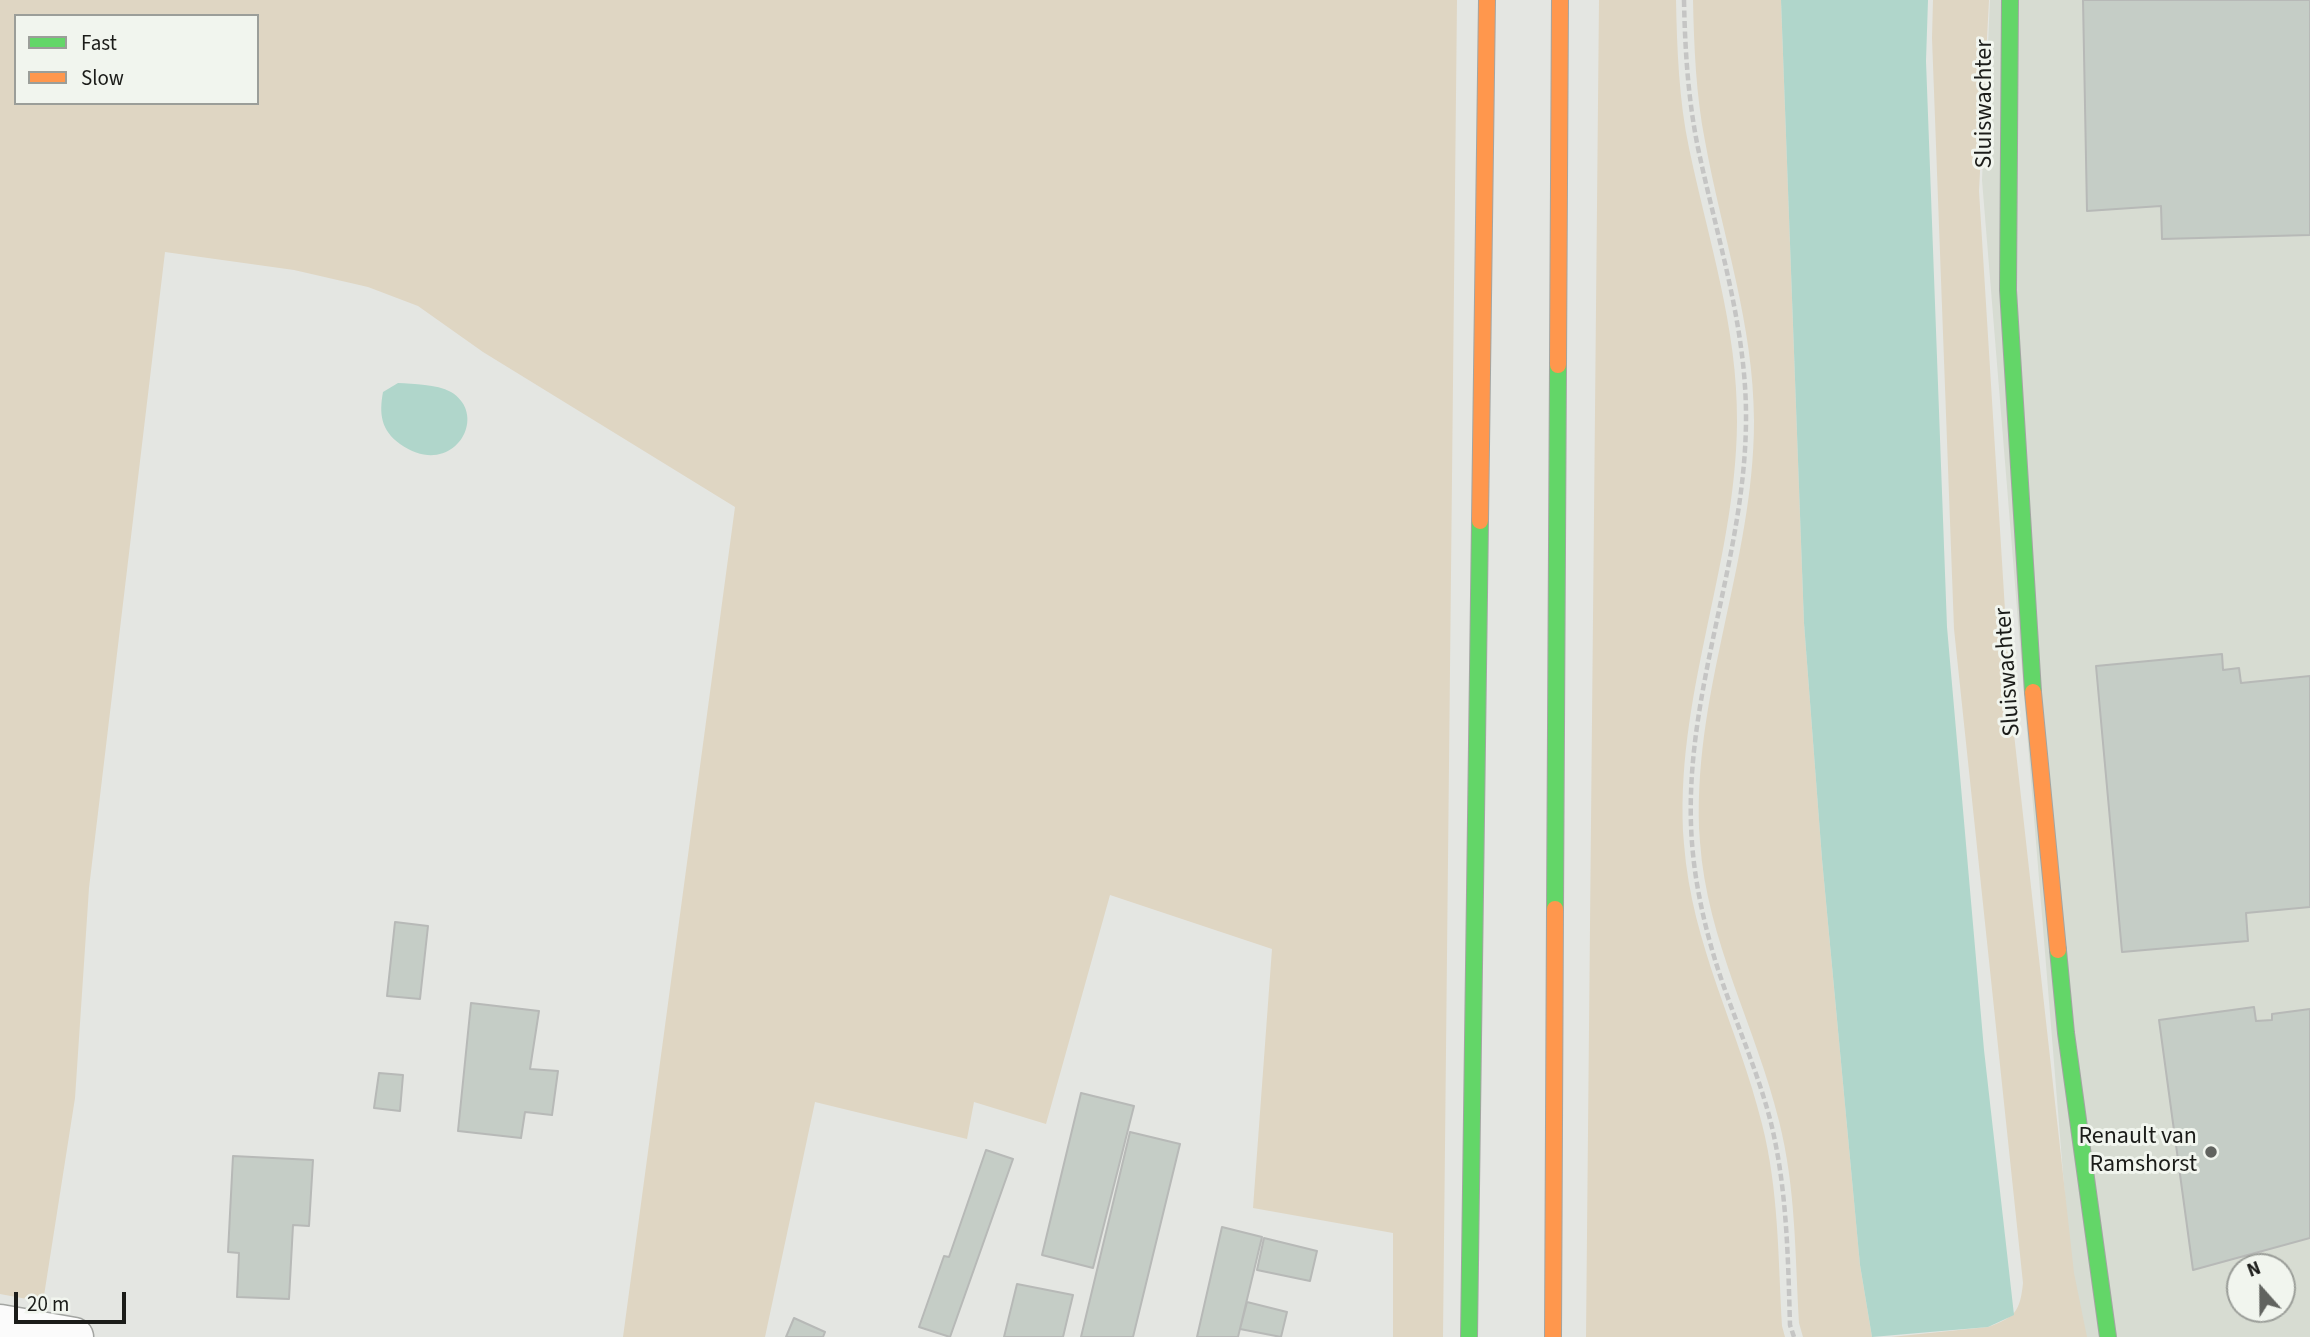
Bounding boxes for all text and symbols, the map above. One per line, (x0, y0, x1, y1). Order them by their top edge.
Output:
legend (14, 14, 259, 105)
text: Fast (81, 28, 117, 58)
street label: Sluiswachter (1972, 39, 2000, 169)
text: Slow (81, 63, 124, 93)
street label: Sluiswachter (1990, 607, 2028, 737)
place label: Renault van Ramshorst (2078, 1124, 2197, 1180)
marker: Renault van Ramshorst (2203, 1144, 2219, 1160)
north arrow (2226, 1253, 2296, 1323)
text: N (2243, 1255, 2265, 1285)
scale bar (18, 1278, 130, 1322)
text: 20 m (27, 1289, 69, 1319)

